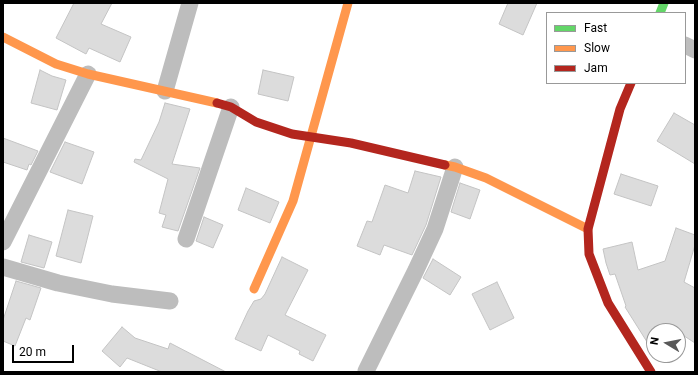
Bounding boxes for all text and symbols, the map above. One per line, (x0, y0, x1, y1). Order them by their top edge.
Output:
legend (546, 12, 686, 84)
text: Fast (584, 21, 607, 35)
text: Slow (584, 41, 610, 55)
text: Jam (584, 61, 608, 75)
north arrow (646, 323, 686, 363)
text: N (648, 336, 662, 346)
scale bar (14, 337, 76, 363)
text: 20 m (19, 345, 46, 359)

